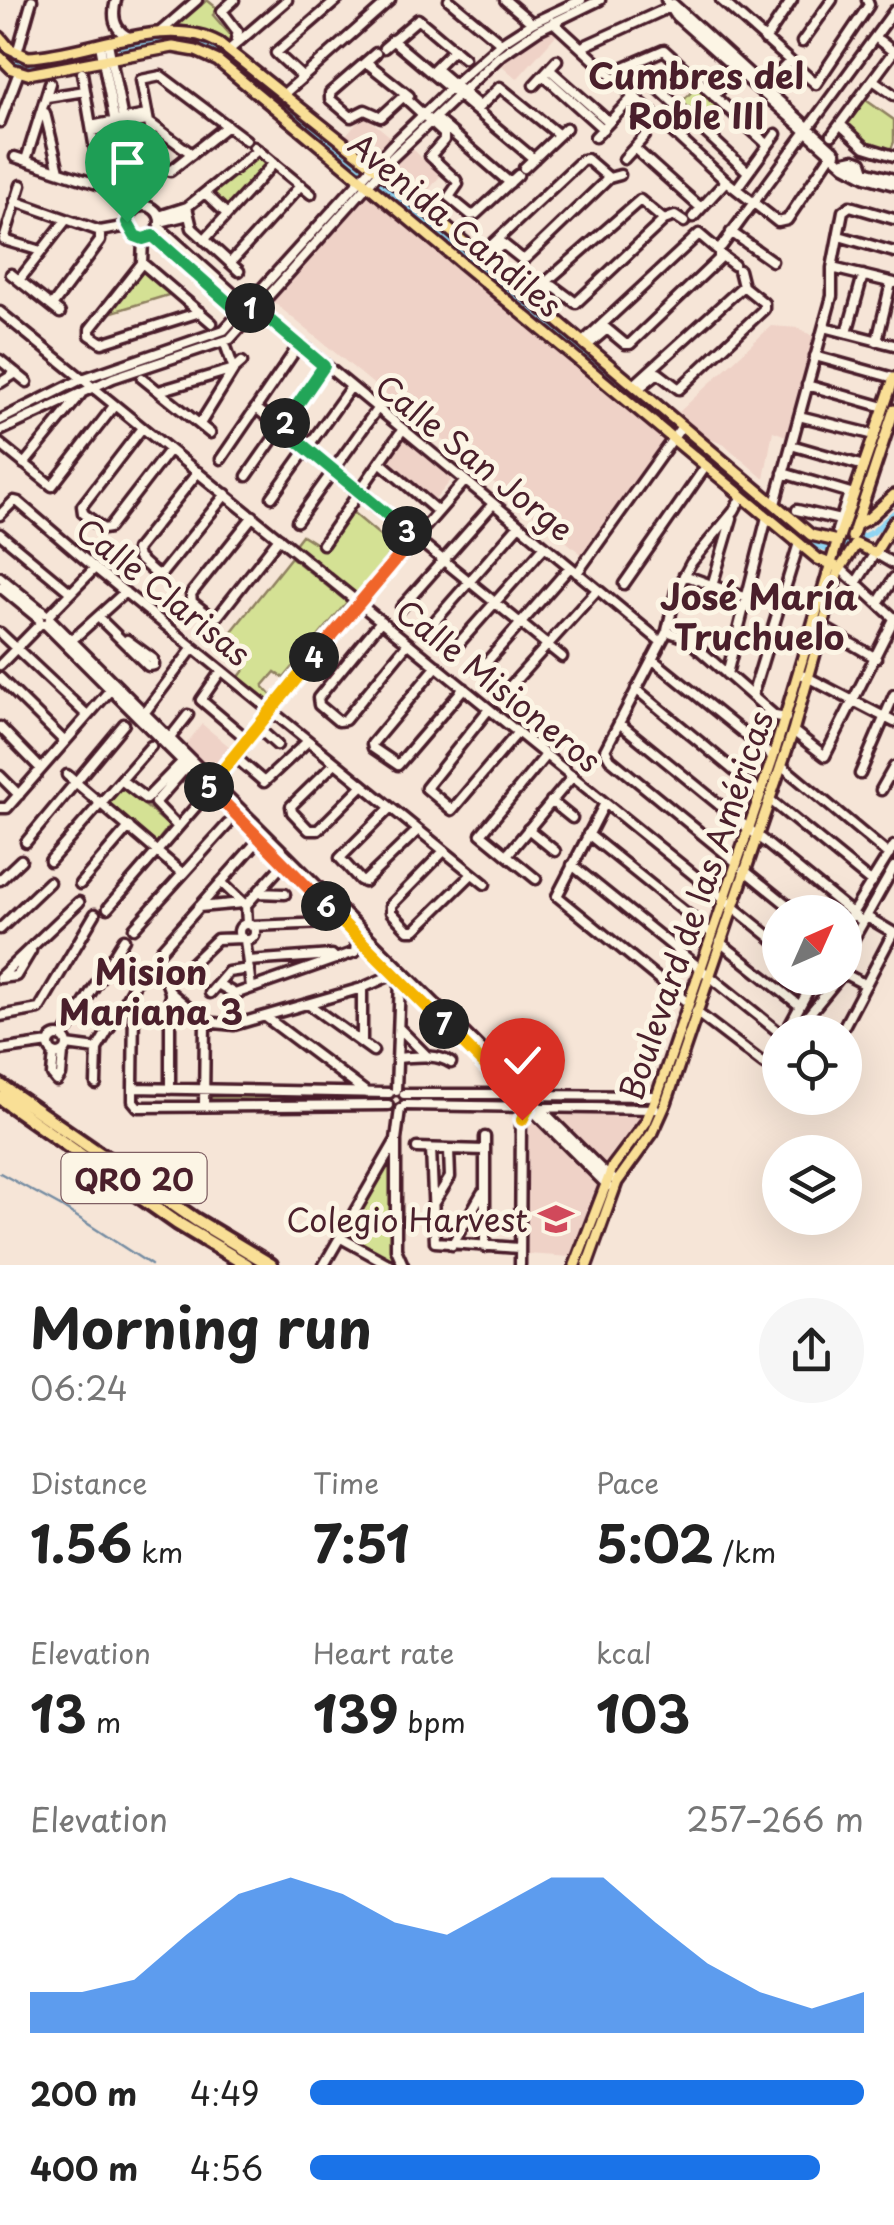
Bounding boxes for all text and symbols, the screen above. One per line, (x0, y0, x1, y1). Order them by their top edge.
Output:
district label: Cumbres del Roble III (588, 48, 804, 141)
pin (85, 120, 170, 223)
street label: Avenida Candiles (339, 120, 573, 328)
icon: arrive (100, 135, 155, 190)
pin: 1 (225, 283, 275, 333)
text: 1 (243, 286, 257, 329)
street label: Calle San Jorge (366, 362, 584, 552)
pin: 2 (260, 398, 310, 448)
text: 2 (275, 401, 295, 444)
street label: Calle Clarisas (66, 505, 262, 677)
pin: 3 (382, 506, 432, 556)
text: 3 (398, 509, 416, 552)
district label: José María Truchuelo (660, 569, 858, 662)
street label: Calle Misioneros (386, 587, 612, 783)
pin: 4 (289, 632, 339, 682)
text: 4 (304, 635, 324, 678)
street label: Boulevard de las Américas (606, 704, 784, 1106)
pin: 5 (184, 762, 234, 812)
text: 5 (200, 765, 218, 808)
pin: 6 (301, 881, 351, 931)
text: 6 (316, 884, 336, 927)
north arrow (762, 895, 862, 995)
map controls (762, 895, 862, 1235)
district label: Mision Mariana 3 (59, 944, 243, 1037)
pin: 7 (419, 999, 469, 1049)
text: 7 (436, 1002, 452, 1045)
button: locate (762, 1015, 862, 1115)
pin (480, 1018, 565, 1121)
icon: check (495, 1033, 550, 1088)
button: layers (762, 1135, 862, 1235)
road number: QRO 20 (62, 1153, 206, 1203)
place label: Colegio Harvest (286, 1195, 528, 1243)
school or university icon: Colegio Harvest (537, 1200, 575, 1238)
text: Morning run (30, 1285, 372, 1368)
button: share (759, 1298, 864, 1403)
text: 06:24 (30, 1364, 128, 1412)
text: Distance (30, 1461, 148, 1504)
text: Time (313, 1461, 379, 1504)
text: Pace (596, 1461, 659, 1504)
text: 1.56 (30, 1504, 132, 1580)
text: 7:51 (313, 1504, 409, 1580)
text: 5:02 (596, 1504, 713, 1580)
text: km (132, 1530, 183, 1573)
text: /km (713, 1530, 776, 1573)
text: Elevation (30, 1631, 151, 1674)
text: Heart rate (313, 1631, 454, 1674)
text: kcal (596, 1631, 652, 1674)
text: 13 (30, 1674, 87, 1750)
text: 139 (313, 1674, 399, 1750)
text: 103 (596, 1674, 690, 1750)
text: m (87, 1700, 121, 1743)
text: bpm (399, 1700, 466, 1743)
text: Elevation (30, 1795, 168, 1843)
text: 257–266 m (686, 1795, 864, 1843)
text: 200 m (30, 2069, 137, 2117)
text: 4:49 (190, 2069, 260, 2117)
text: 400 m (30, 2144, 138, 2192)
text: 4:56 (190, 2144, 263, 2192)

